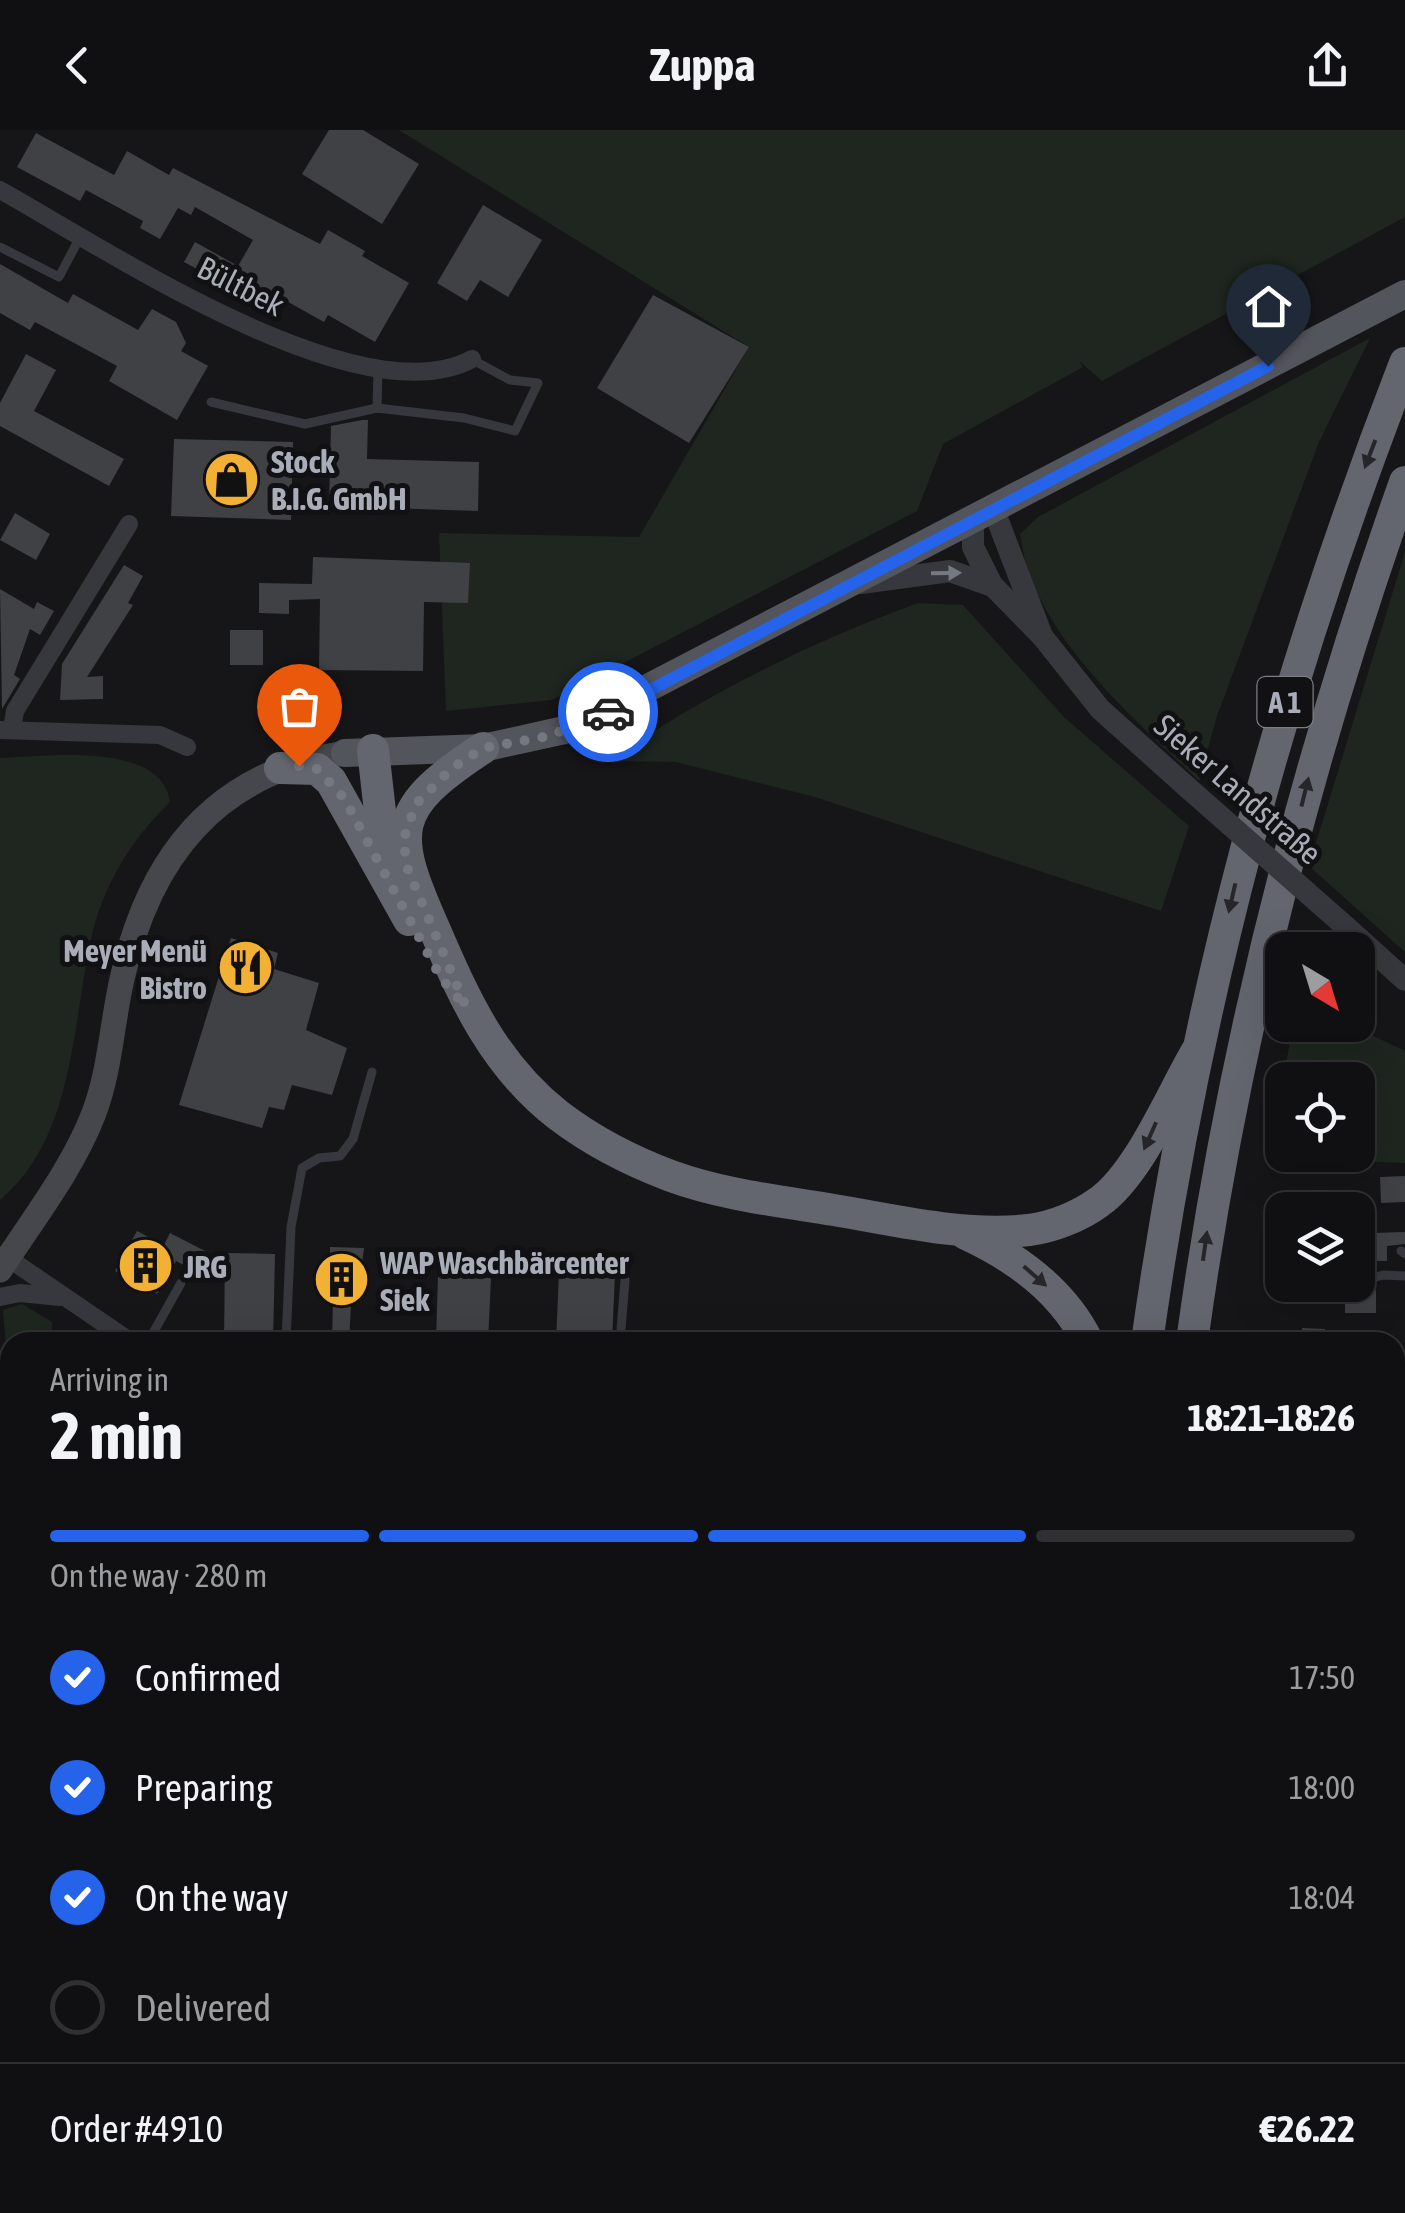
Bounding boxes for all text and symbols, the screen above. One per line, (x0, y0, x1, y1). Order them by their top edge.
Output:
icon: back (50, 38, 105, 93)
icon: share (1300, 38, 1355, 93)
text: Zuppa (650, 39, 755, 91)
street label: Bültbek (192, 249, 290, 323)
pin (1226, 264, 1311, 367)
icon: home (1241, 279, 1296, 334)
one-way arrow (1361, 440, 1377, 470)
place label: Stock B.I.G. GmbH (271, 443, 407, 517)
shop icon: Stock B.I.G. GmbH (202, 449, 262, 509)
one-way arrow (931, 565, 962, 581)
courier (558, 662, 658, 762)
pin (257, 664, 342, 767)
road number: A 1 (1258, 677, 1312, 727)
icon: bag (272, 679, 327, 734)
icon: car (581, 685, 636, 740)
street label: Sieker Landstraße (1147, 707, 1329, 871)
one-way arrow (1298, 776, 1314, 807)
one-way arrow (1224, 883, 1239, 914)
place label: Meyer Menü Bistro (63, 932, 207, 1006)
north arrow (1265, 932, 1375, 1042)
map controls (1265, 932, 1375, 1302)
restaurant icon: Meyer Menü Bistro (216, 938, 276, 998)
button: locate (1265, 1062, 1375, 1172)
one-way arrow (1141, 1122, 1158, 1151)
button: layers (1265, 1192, 1375, 1302)
one-way arrow (1197, 1230, 1213, 1261)
building icon: JRG (115, 1236, 175, 1296)
place label: WAP Waschbärcenter Siek (379, 1244, 629, 1318)
place label: JRG (183, 1248, 227, 1285)
building icon: WAP Waschbärcenter Siek (311, 1250, 371, 1310)
one-way arrow (1022, 1265, 1047, 1287)
text: Arriving in (50, 1361, 169, 1398)
text: 18:21–18:26 (1187, 1396, 1355, 1439)
text: 2 min (50, 1398, 183, 1473)
text: On the way · 280 m (50, 1557, 267, 1594)
icon: check (50, 1650, 105, 1705)
text: Confirmed (135, 1656, 281, 1699)
text: 17:50 (1289, 1659, 1355, 1696)
icon: check (50, 1760, 105, 1815)
text: Preparing (135, 1766, 273, 1809)
text: 18:00 (1289, 1769, 1355, 1806)
icon: check (50, 1870, 105, 1925)
text: On the way (135, 1876, 288, 1919)
text: 18:04 (1289, 1879, 1355, 1916)
text: Delivered (135, 1986, 271, 2029)
text: Order #4910 (50, 2107, 223, 2150)
text: €26.22 (1260, 2107, 1355, 2150)

